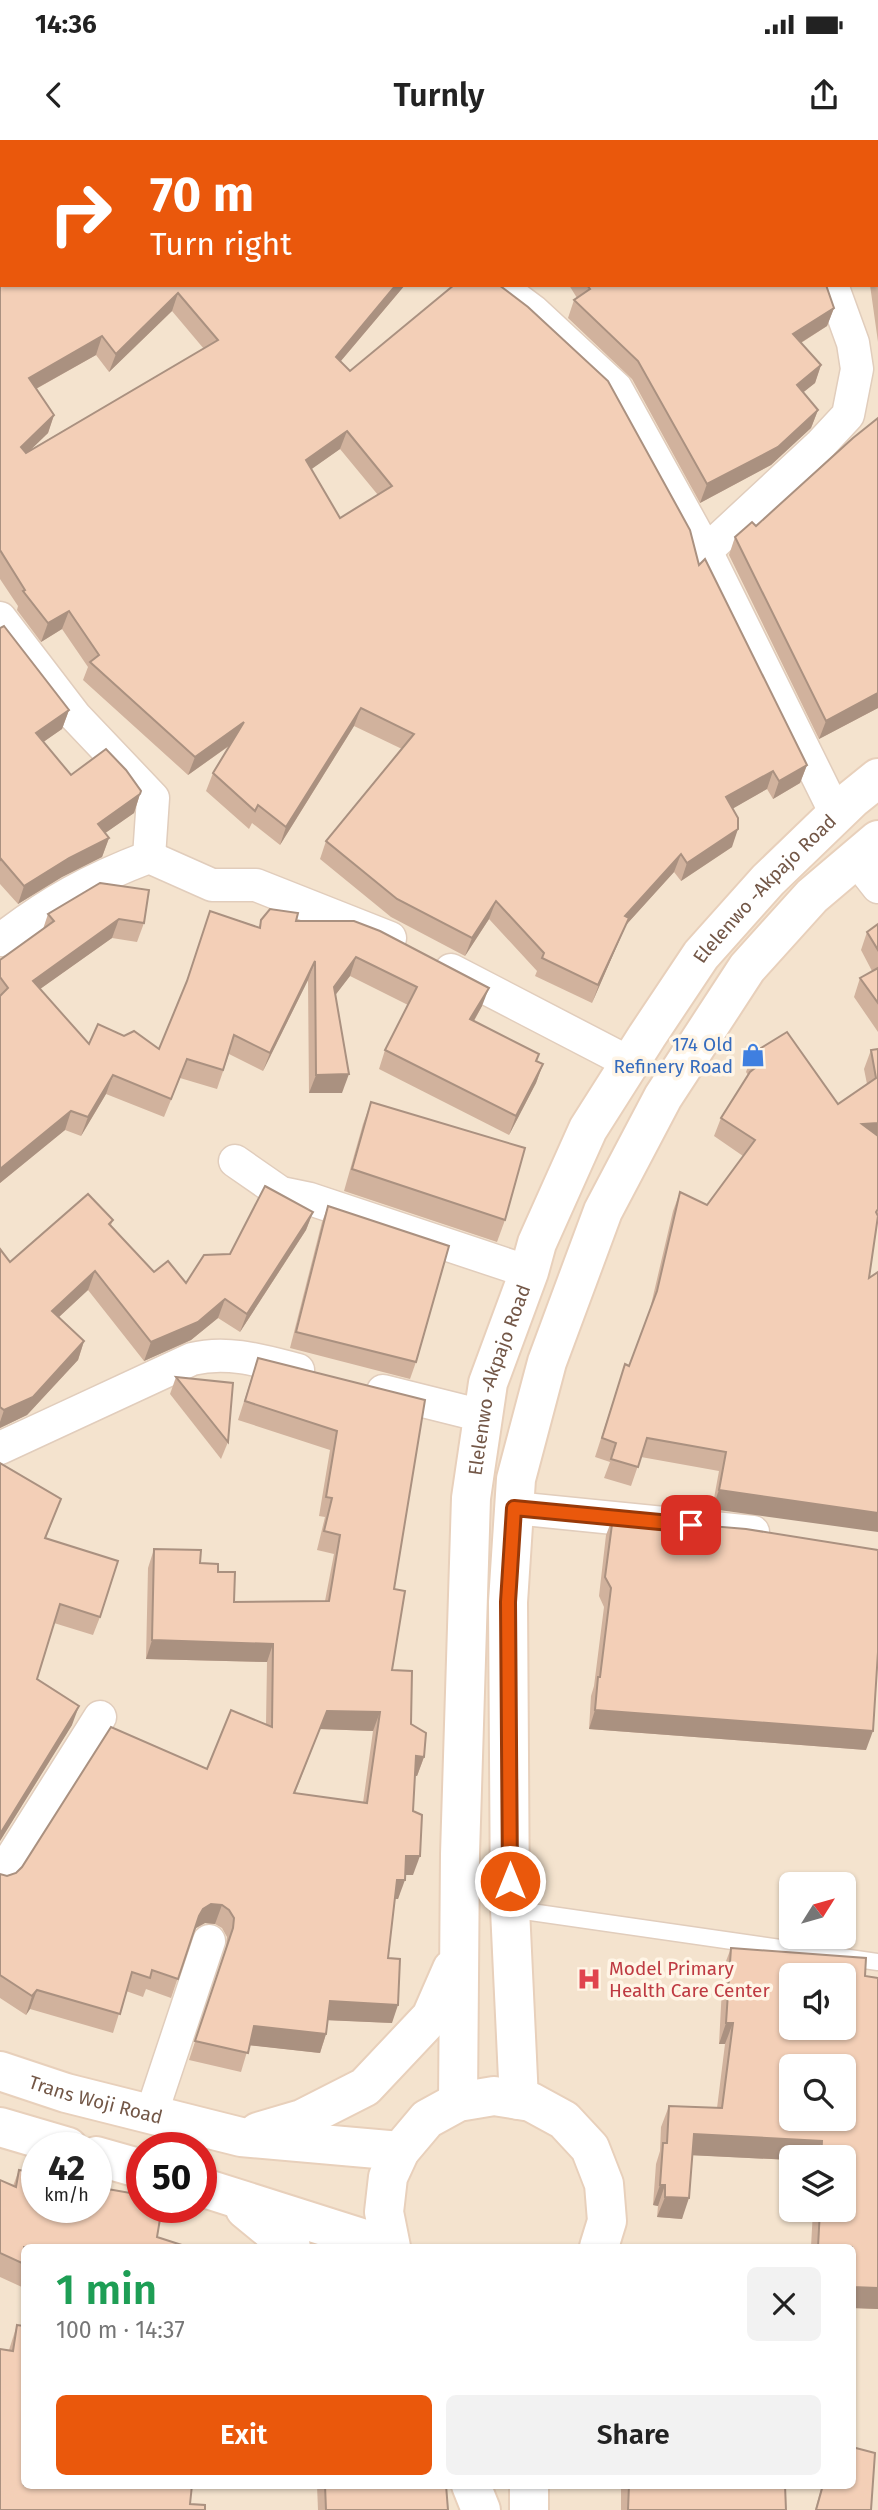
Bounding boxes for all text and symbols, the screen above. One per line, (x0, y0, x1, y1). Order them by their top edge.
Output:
text: 14:36 (35, 9, 97, 40)
icon: back (35, 76, 73, 114)
text: Turnly (394, 76, 484, 114)
icon: share (805, 76, 843, 114)
text: 70 m (150, 165, 254, 224)
icon: right (35, 168, 126, 259)
text: Turn right (150, 225, 292, 263)
street label: Elelenwo -Akpajo Road (688, 809, 841, 967)
place label: 174 Old Refinery Road (613, 1033, 733, 1078)
shop icon: 174 Old Refinery Road (739, 1041, 767, 1069)
street label: Elelenwo -Akpajo Road (463, 1281, 535, 1477)
pin (661, 1495, 721, 1555)
icon: arrive (672, 1506, 710, 1544)
position arrow (473, 1844, 547, 1918)
north arrow (779, 1872, 856, 1950)
map controls (779, 1872, 856, 2222)
place label: Model Primary Health Care Center (609, 1957, 770, 2002)
button: sound (779, 1963, 856, 2040)
hospital icon: Model Primary Health Care Center (575, 1965, 603, 1993)
button: search (779, 2054, 856, 2131)
street label: Trans Woji Road (26, 2070, 165, 2128)
speed limit sign: 50 (126, 2132, 217, 2223)
button: layers (779, 2145, 856, 2222)
text: 42 (48, 2147, 85, 2189)
text: km/h (44, 2184, 89, 2206)
text: 1 min (56, 2265, 157, 2315)
button: close (747, 2267, 821, 2341)
text: 100 m · 14:37 (56, 2316, 185, 2344)
button: Exit (56, 2395, 432, 2475)
button: Share (446, 2395, 821, 2475)

